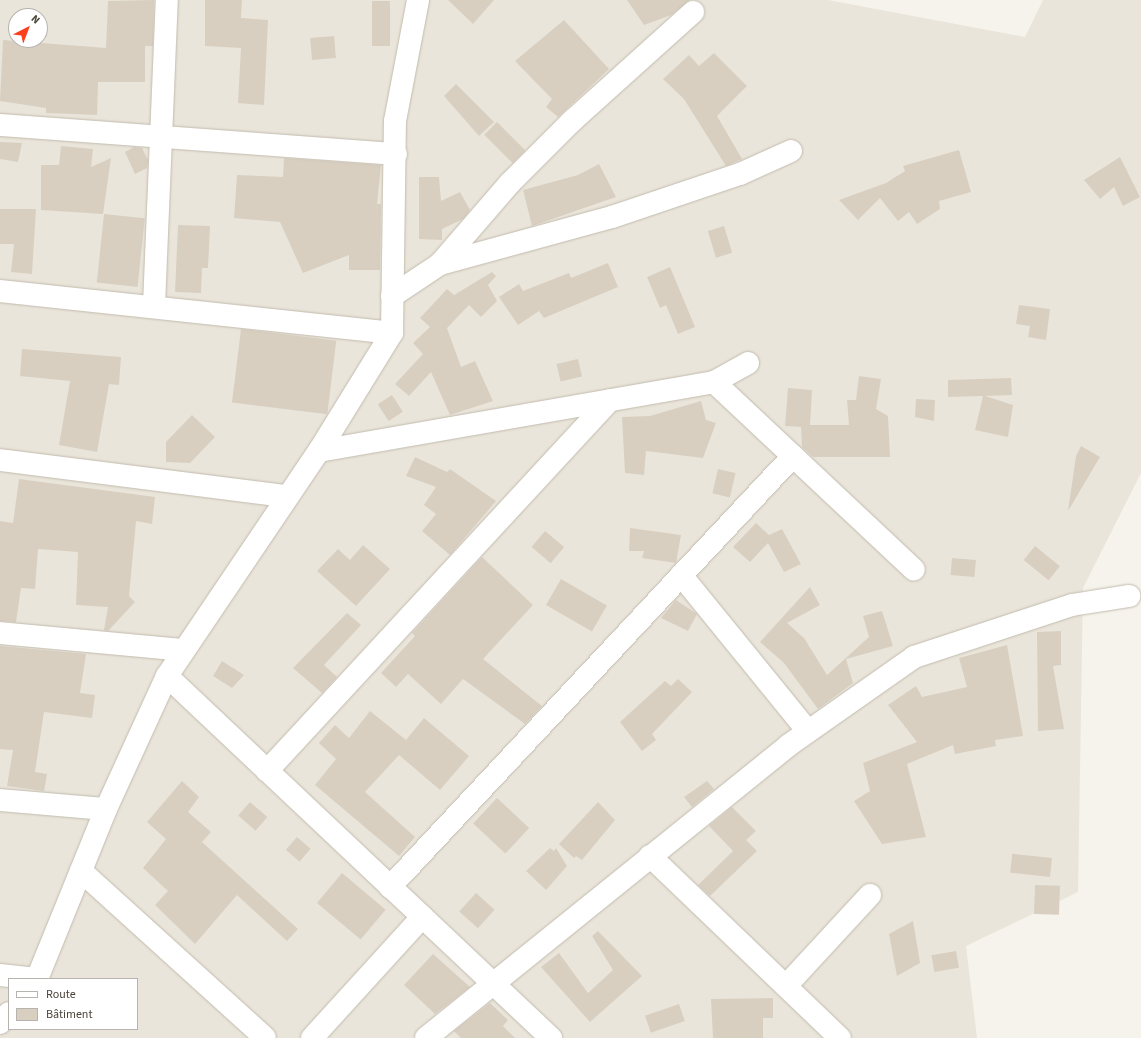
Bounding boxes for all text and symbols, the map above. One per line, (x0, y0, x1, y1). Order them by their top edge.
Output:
north arrow (8, 8, 48, 48)
text: N (28, 11, 43, 27)
legend (8, 978, 138, 1030)
text: Route (46, 986, 76, 1003)
text: Bâtiment (46, 1006, 92, 1023)

